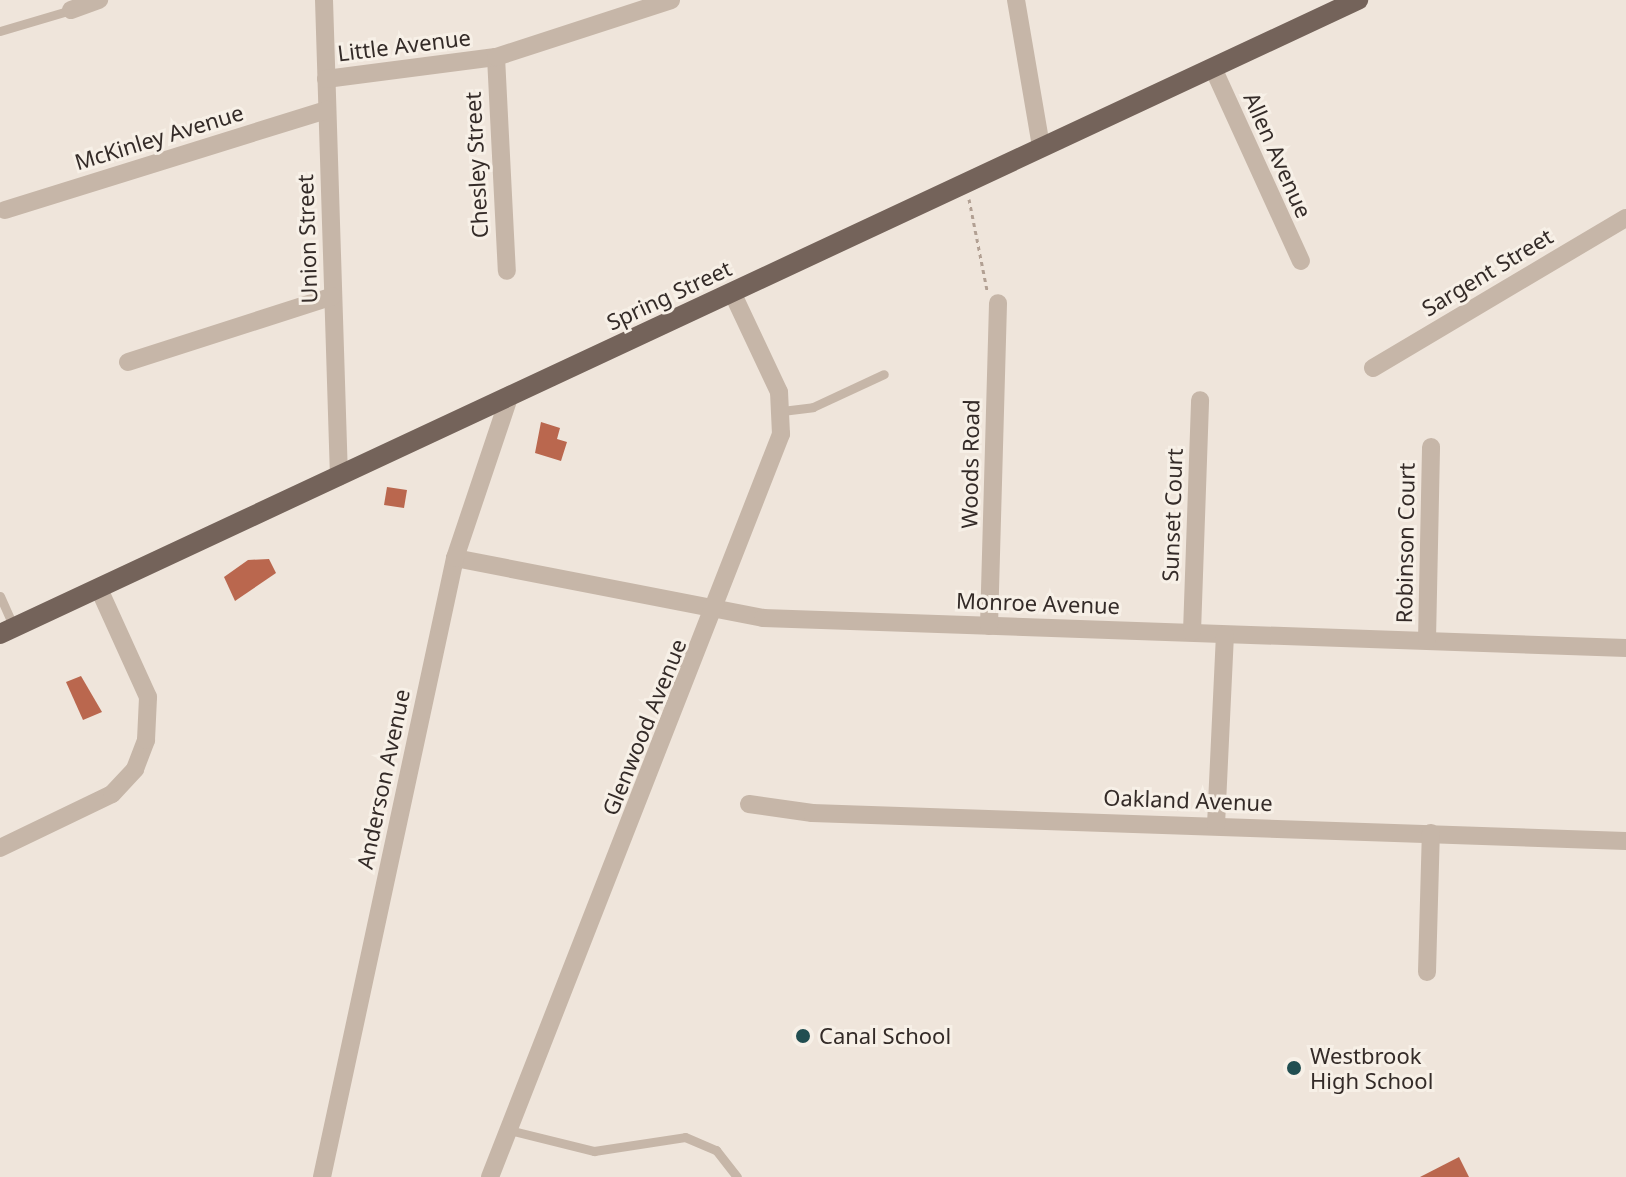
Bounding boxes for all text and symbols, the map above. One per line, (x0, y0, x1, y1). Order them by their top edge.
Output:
street label: Little Avenue (336, 24, 472, 66)
street label: Allen Avenue (1239, 88, 1317, 222)
street label: Chesley Street (459, 91, 493, 239)
street label: McKinley Avenue (71, 99, 247, 175)
street label: Union Street (292, 174, 322, 304)
street label: Sargent Street (1417, 223, 1557, 321)
street label: Spring Street (602, 255, 736, 335)
street label: Woods Road (956, 399, 984, 529)
street label: Sunset Court (1156, 448, 1188, 582)
street label: Robinson Court (1390, 462, 1420, 624)
street label: Monroe Avenue (955, 587, 1121, 619)
street label: Glenwood Avenue (597, 635, 691, 819)
street label: Anderson Avenue (351, 687, 415, 871)
street label: Oakland Avenue (1103, 784, 1273, 816)
place label: Canal School (819, 1023, 951, 1049)
marker: Canal School (794, 1027, 812, 1045)
place label: Westbrook High School (1310, 1042, 1433, 1094)
marker: Westbrook High School (1285, 1059, 1303, 1077)

